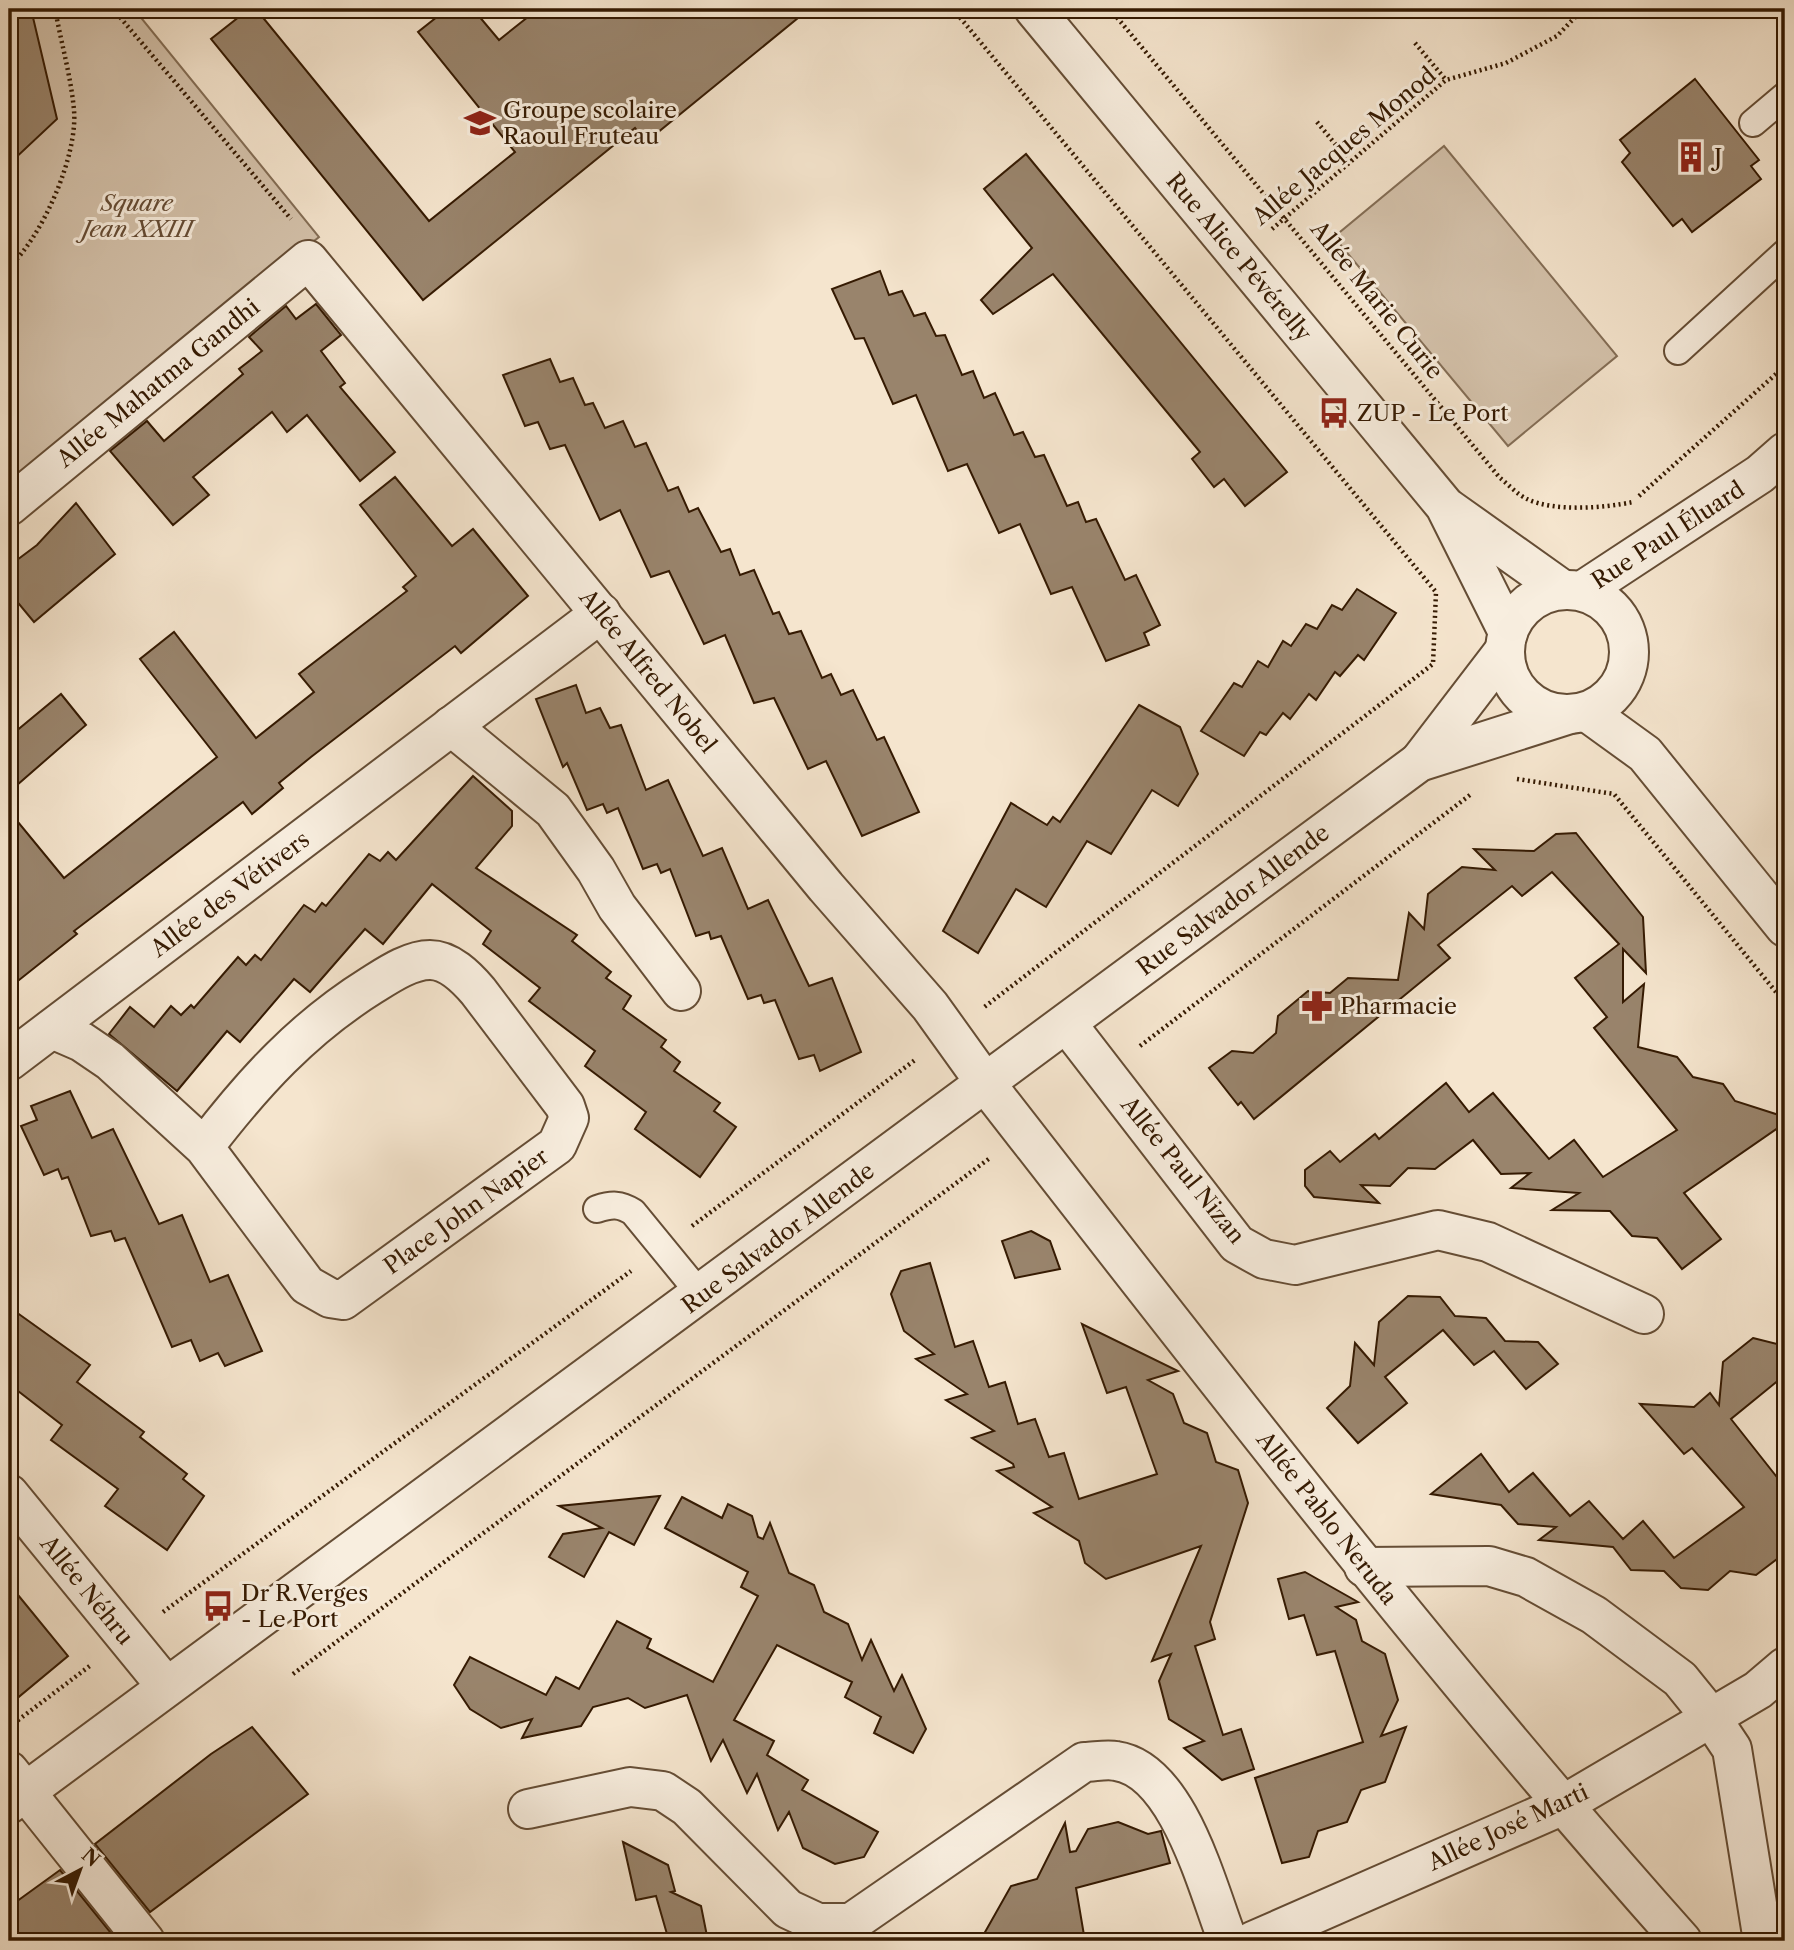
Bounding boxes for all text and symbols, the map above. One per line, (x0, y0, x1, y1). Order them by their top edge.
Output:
street label: Allée Jacques Monod (1246, 61, 1441, 232)
place label: Groupe scolaire Raoul Fruteau (503, 96, 677, 150)
school or university icon: Groupe scolaire Raoul Fruteau (463, 106, 497, 140)
building icon: J (1674, 140, 1708, 174)
place label: J (1711, 143, 1722, 171)
street label: Rue Alice Pévérelly (1160, 167, 1318, 347)
park label: Square Jean XXIII (75, 189, 197, 243)
street label: Allée Marie Curie (1304, 215, 1449, 385)
street label: Allée Mahatma Gandhi (50, 293, 265, 474)
bus stop icon: ZUP - Le Port (1317, 396, 1351, 430)
place label: ZUP - Le Port (1357, 399, 1508, 427)
street label: Rue Paul Éluard (1586, 475, 1750, 595)
street label: Allée Alfred Nobel (573, 583, 723, 759)
street label: Rue Salvador Allende (1131, 818, 1335, 982)
street label: Allée des Vétivers (144, 825, 315, 963)
pharmacy icon: Pharmacie (1300, 989, 1334, 1023)
place label: Pharmacie (1340, 992, 1457, 1020)
street label: Allée Paul Nizan (1115, 1090, 1251, 1249)
street label: Place John Napier (378, 1142, 554, 1280)
street label: Rue Salvador Allende (676, 1156, 880, 1320)
street label: Allée Pablo Neruda (1250, 1425, 1404, 1611)
street label: Allée Néhru (34, 1529, 139, 1650)
place label: Dr R.Verges - Le Port (241, 1579, 368, 1633)
bus stop icon: Dr R.Verges - Le Port (201, 1589, 235, 1623)
street label: Allée José Marti (1423, 1778, 1593, 1877)
north arrow (46, 1834, 116, 1904)
text: N (77, 1843, 105, 1872)

